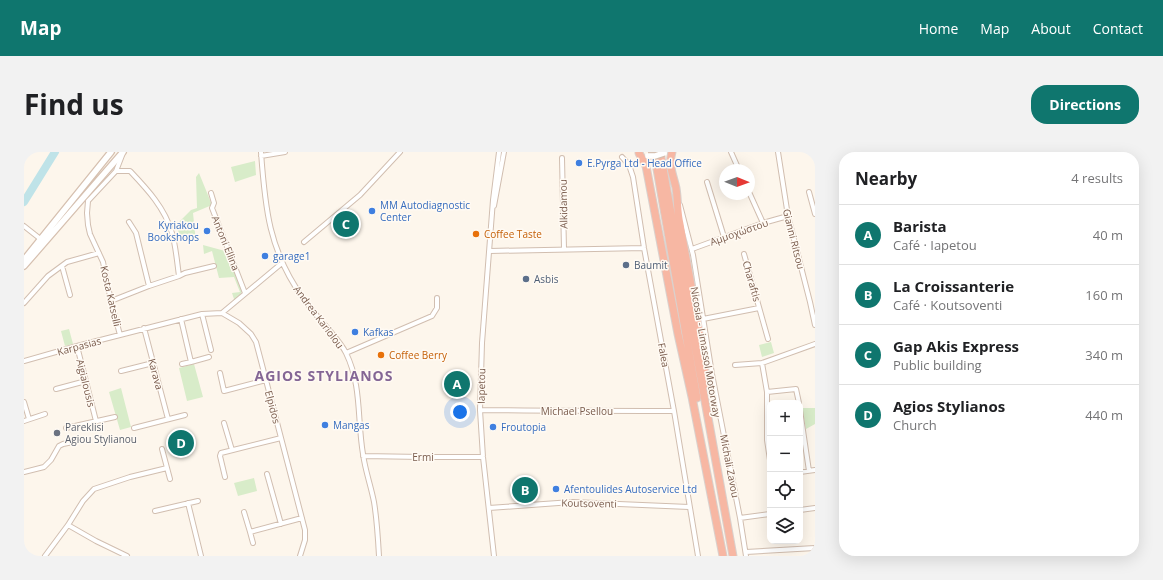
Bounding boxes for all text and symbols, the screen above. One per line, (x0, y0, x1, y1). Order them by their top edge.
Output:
text: Map (20, 15, 61, 41)
text: Home (919, 19, 958, 38)
text: Map (980, 19, 1009, 38)
text: About (1031, 19, 1071, 38)
text: Contact (1093, 19, 1143, 38)
text: Find us (24, 85, 124, 123)
button: Directions (1031, 85, 1139, 124)
place label: E.Pyrga Ltd - Head Office (587, 156, 702, 170)
marker: E.Pyrga Ltd - Head Office (574, 158, 584, 168)
north arrow (719, 164, 755, 200)
text: Nearby (855, 167, 917, 190)
text: 4 results (1071, 169, 1123, 187)
street label: Alkidamou (556, 179, 570, 229)
place label: MM Autodiagnostic Center (380, 198, 470, 224)
marker: MM Autodiagnostic Center (367, 206, 377, 216)
street label: Gianni Ritsou (780, 207, 808, 271)
pin: C (333, 209, 359, 239)
street label: Antoni Ellina (209, 213, 243, 273)
street label: Αμμοχώστου (708, 215, 770, 249)
text: Barista (893, 216, 947, 236)
place label: Kyriakou Bookshops (147, 218, 199, 244)
marker: Kyriakou Bookshops (202, 226, 212, 236)
text: A (864, 226, 872, 244)
text: 40 m (1093, 226, 1123, 244)
place label: Coffee Taste (484, 227, 542, 241)
marker: Coffee Taste (471, 229, 481, 239)
text: Café · Iapetou (893, 236, 977, 254)
place label: garage1 (273, 249, 310, 263)
marker: garage1 (260, 251, 270, 261)
place label: Baumit (634, 258, 668, 272)
street label: Charaftis (740, 259, 765, 303)
marker: Baumit (621, 260, 631, 270)
street label: Kosta Katselli (97, 264, 125, 328)
place label: Asbis (534, 272, 559, 286)
marker: Asbis (521, 274, 531, 284)
text: La Croissanterie (893, 276, 1014, 296)
street label: Andrea Kariolou (291, 283, 347, 351)
street label: Nicosia - Limassol Motorway (688, 286, 725, 419)
text: B (864, 286, 872, 304)
text: 160 m (1085, 286, 1123, 304)
text: Café · Koutsoventi (893, 296, 1002, 314)
place label: Kafkas (363, 325, 394, 339)
marker: Kafkas (350, 327, 360, 337)
street label: Karpasias (55, 333, 103, 359)
text: Gap Akis Express (893, 336, 1019, 356)
street label: Falea (655, 342, 673, 368)
text: C (864, 346, 872, 364)
text: 340 m (1085, 346, 1123, 364)
place label: Coffee Berry (389, 348, 448, 362)
marker: Coffee Berry (376, 350, 386, 360)
text: Public building (893, 356, 982, 374)
street label: Aigialousis (73, 357, 99, 409)
street label: Karava (145, 357, 167, 391)
district label: AGIOS STYLIANOS (255, 366, 393, 385)
street label: Iapetou (474, 368, 488, 404)
pin: A (444, 369, 470, 399)
street label: Elpidos (262, 389, 284, 425)
text: Agios Stylianos (893, 396, 1005, 416)
map controls (767, 400, 803, 544)
button: + (767, 400, 803, 436)
your location (450, 402, 470, 422)
street label: Michael Psellou (541, 404, 613, 418)
text: D (863, 406, 873, 424)
text: 440 m (1085, 406, 1123, 424)
text: Church (893, 416, 937, 434)
place label: Mangas (333, 418, 370, 432)
place label: Pareklisi Agiou Stylianou (65, 420, 137, 446)
marker: Mangas (320, 420, 330, 430)
place label: Froutopia (501, 420, 546, 434)
marker: Froutopia (488, 422, 498, 432)
marker: Pareklisi Agiou Stylianou (52, 428, 62, 438)
pin: D (168, 428, 194, 458)
street label: Michali Zavou (717, 433, 743, 499)
button: − (767, 436, 803, 472)
street label: Ermi (412, 450, 434, 464)
button: locate (767, 472, 803, 508)
pin: B (512, 475, 538, 505)
place label: Afentoulides Autoservice Ltd (564, 482, 697, 496)
marker: Afentoulides Autoservice Ltd (551, 484, 561, 494)
street label: Koutsoventi (561, 496, 617, 510)
button: layers (767, 508, 803, 544)

